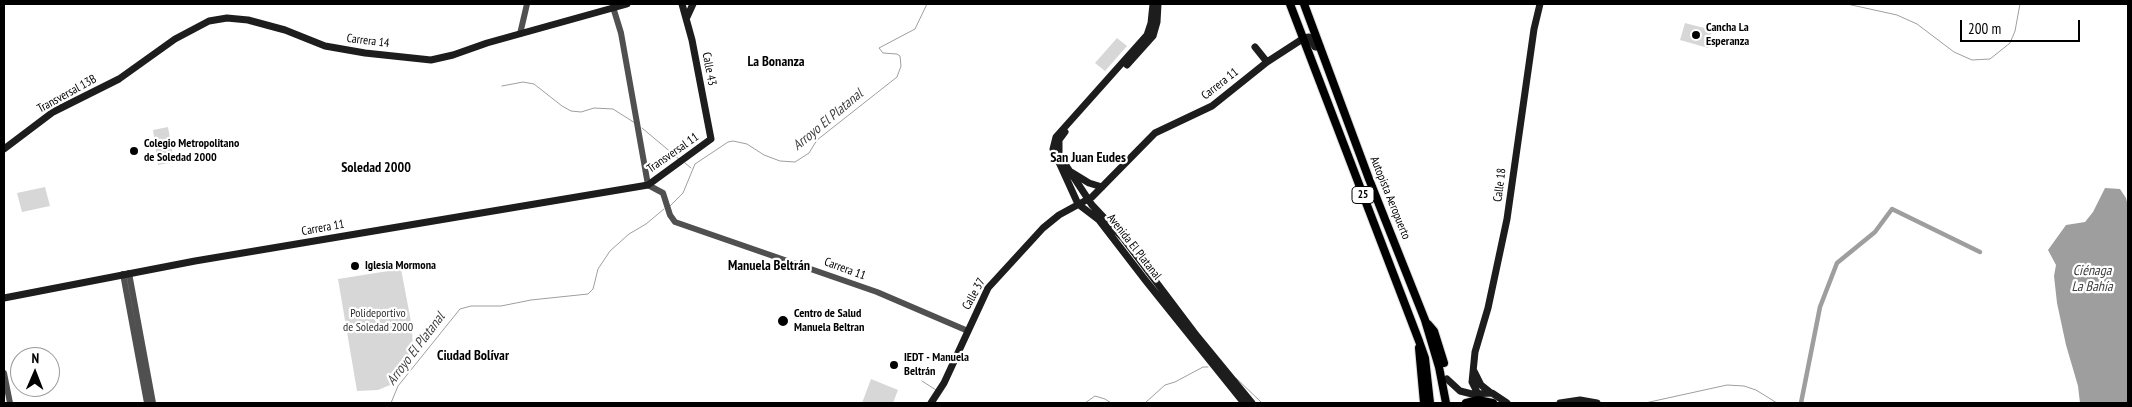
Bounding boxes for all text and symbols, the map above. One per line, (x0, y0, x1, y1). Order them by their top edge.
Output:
scale bar (1962, 10, 2082, 42)
text: 200 m (1968, 19, 2001, 38)
place label: Cancha La Esperanza (1706, 21, 1749, 49)
marker: Cancha La Esperanza (1690, 29, 1702, 41)
street label: Carrera 14 (346, 31, 390, 51)
street label: Calle 43 (699, 51, 719, 87)
district label: La Bonanza (747, 54, 805, 70)
street label: Carrera 11 (1199, 65, 1241, 103)
street label: Transversal 13B (35, 72, 99, 116)
water label: Arroyo El Platanal (790, 86, 866, 154)
street label: Transversal 11 (644, 130, 702, 176)
place label: Colegio Metropolitano de Soledad 2000 (144, 137, 239, 165)
marker: Colegio Metropolitano de Soledad 2000 (128, 145, 140, 157)
district label: San Juan Eudes (1050, 150, 1126, 166)
street label: Autopista Aeropuerto (1367, 154, 1413, 242)
district label: Soledad 2000 (341, 160, 411, 176)
street label: Calle 18 (1491, 167, 1509, 203)
road number: 25 (1352, 186, 1374, 204)
street label: Avenida El Platanal (1104, 211, 1164, 283)
street label: Carrera 11 (301, 217, 345, 239)
street label: Carrera 11 (822, 255, 868, 283)
district label: Manuela Beltrán (728, 258, 810, 274)
place label: Iglesia Mormona (365, 259, 436, 273)
marker: Iglesia Mormona (349, 260, 361, 272)
water label: Ciénaga La Bahía (2071, 263, 2113, 296)
street label: Calle 37 (959, 276, 989, 312)
park label: Polideportivo de Soledad 2000 (343, 307, 413, 335)
place label: Centro de Salud Manuela Beltran (794, 307, 864, 335)
water label: Arroyo El Platanal (383, 309, 449, 389)
marker: Centro de Salud Manuela Beltran (776, 314, 790, 328)
north arrow (10, 347, 60, 397)
district label: Ciudad Bolívar (437, 348, 509, 364)
text: N (31, 349, 39, 367)
place label: IEDT - Manuela Beltrán (904, 351, 969, 379)
marker: IEDT - Manuela Beltrán (888, 359, 900, 371)

